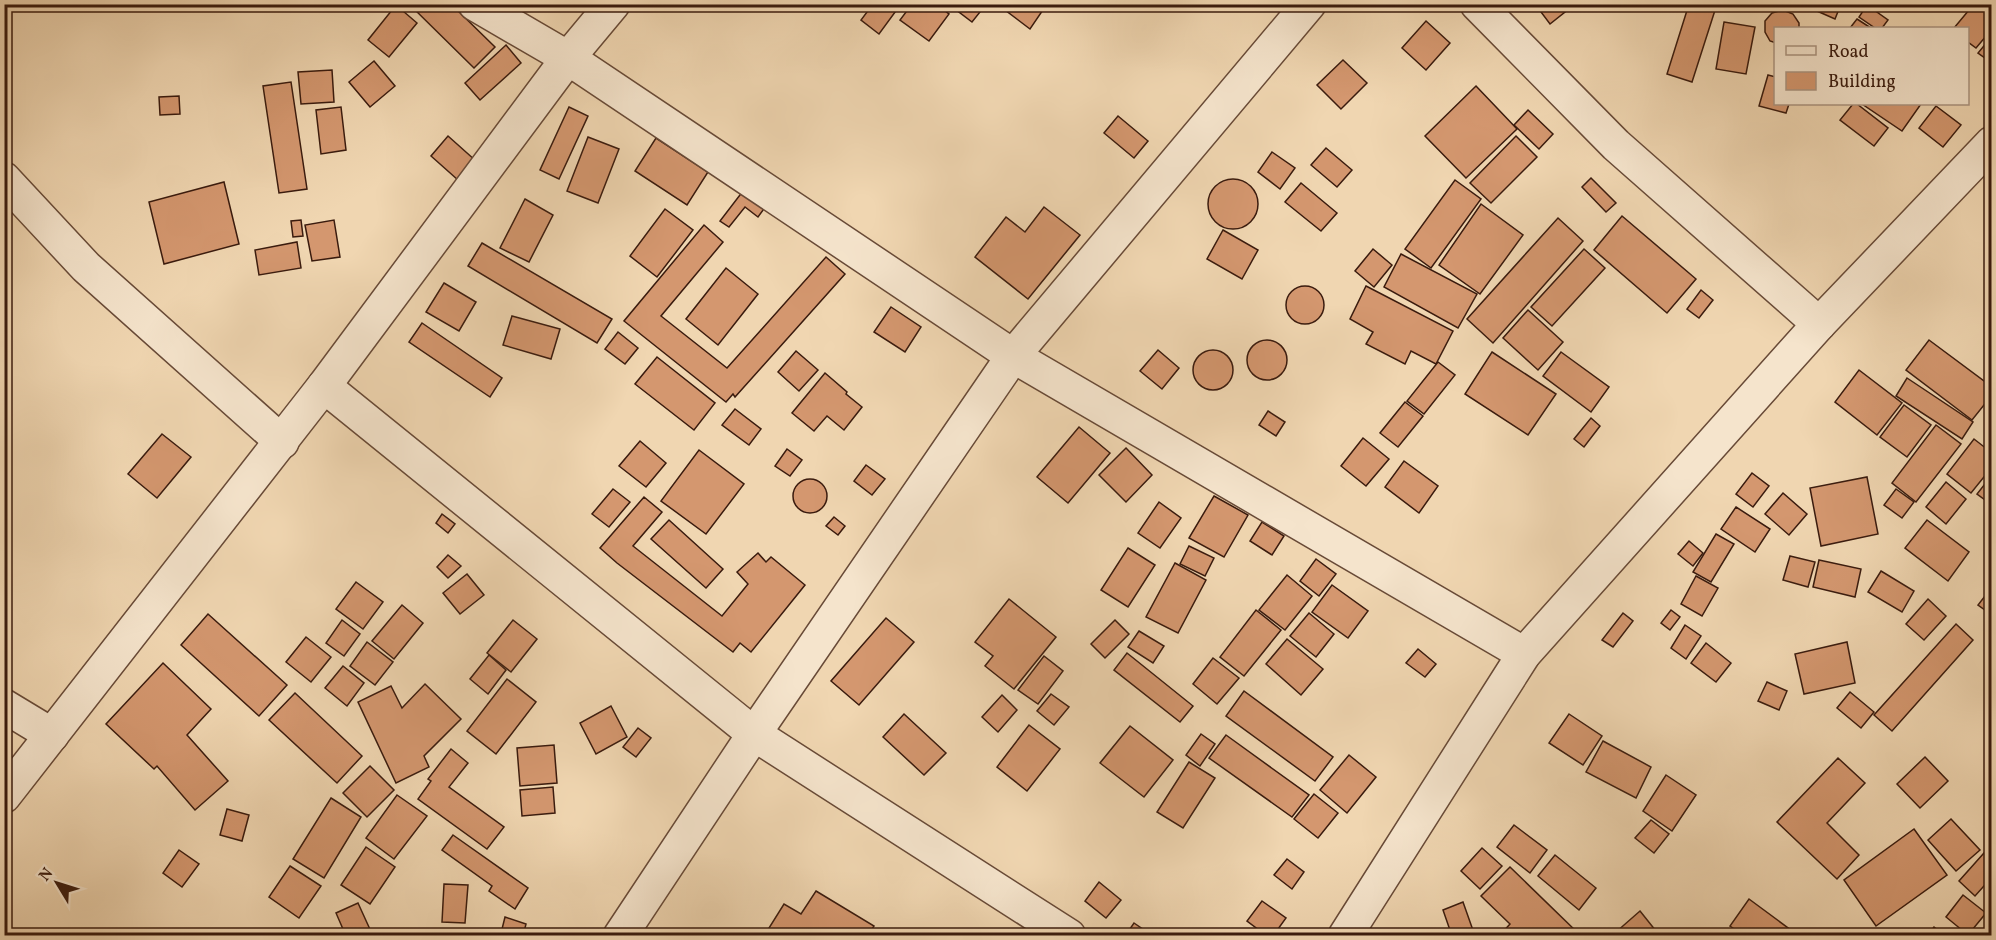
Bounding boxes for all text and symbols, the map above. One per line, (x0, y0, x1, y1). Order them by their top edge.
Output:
legend (1774, 27, 1969, 105)
text: Road (1828, 40, 1869, 65)
text: Building (1828, 70, 1896, 95)
north arrow (27, 853, 87, 913)
text: N (35, 863, 59, 886)

